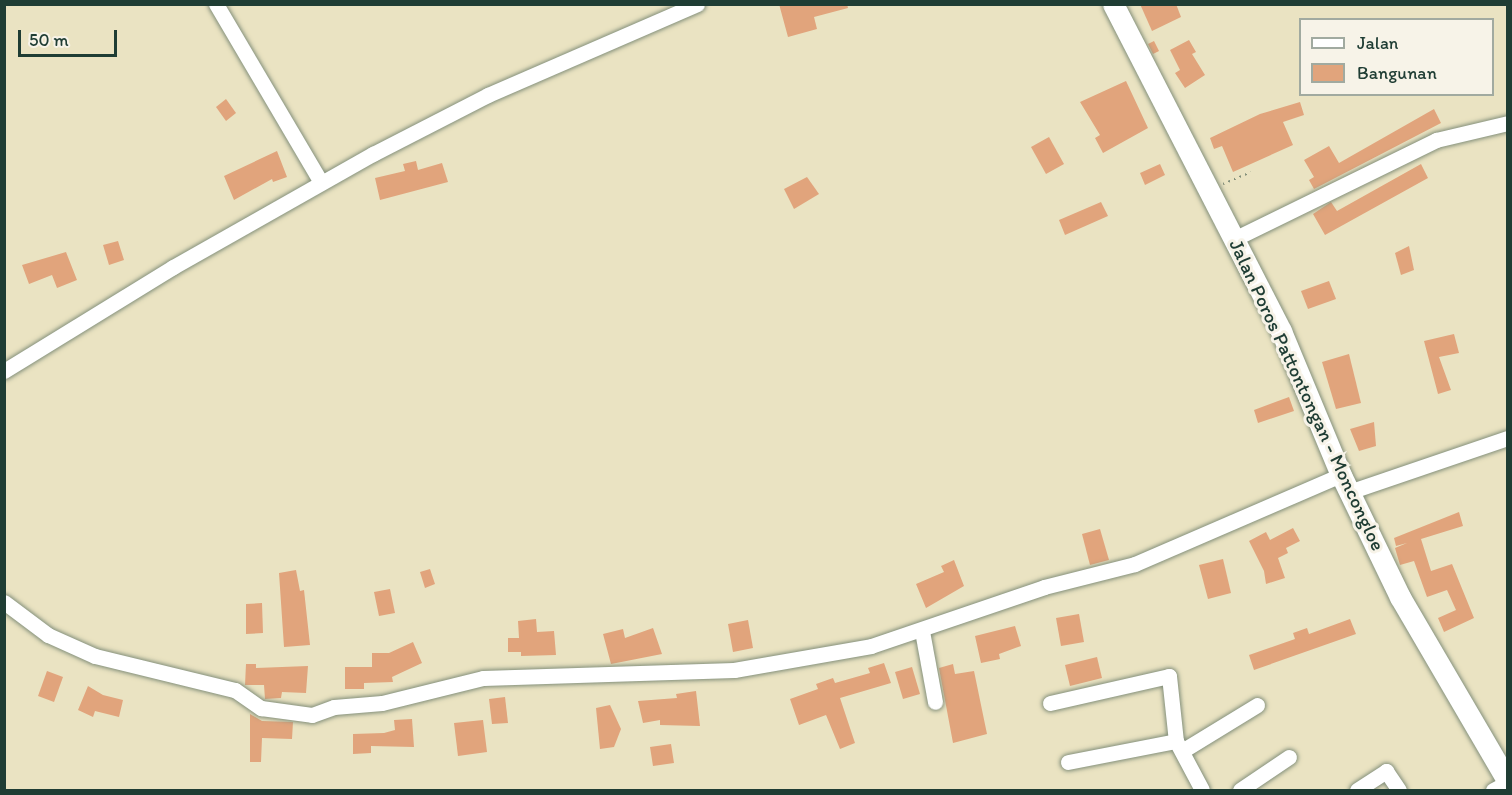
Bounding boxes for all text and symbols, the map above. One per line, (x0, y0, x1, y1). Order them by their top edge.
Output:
scale bar (21, 18, 120, 56)
legend (1299, 18, 1494, 96)
text: 50 m (29, 29, 69, 51)
text: Jalan (1357, 32, 1398, 54)
text: Bangunan (1357, 62, 1437, 84)
street label: Jalan Poros Pattontongan - Moncongloe (1224, 236, 1390, 554)

